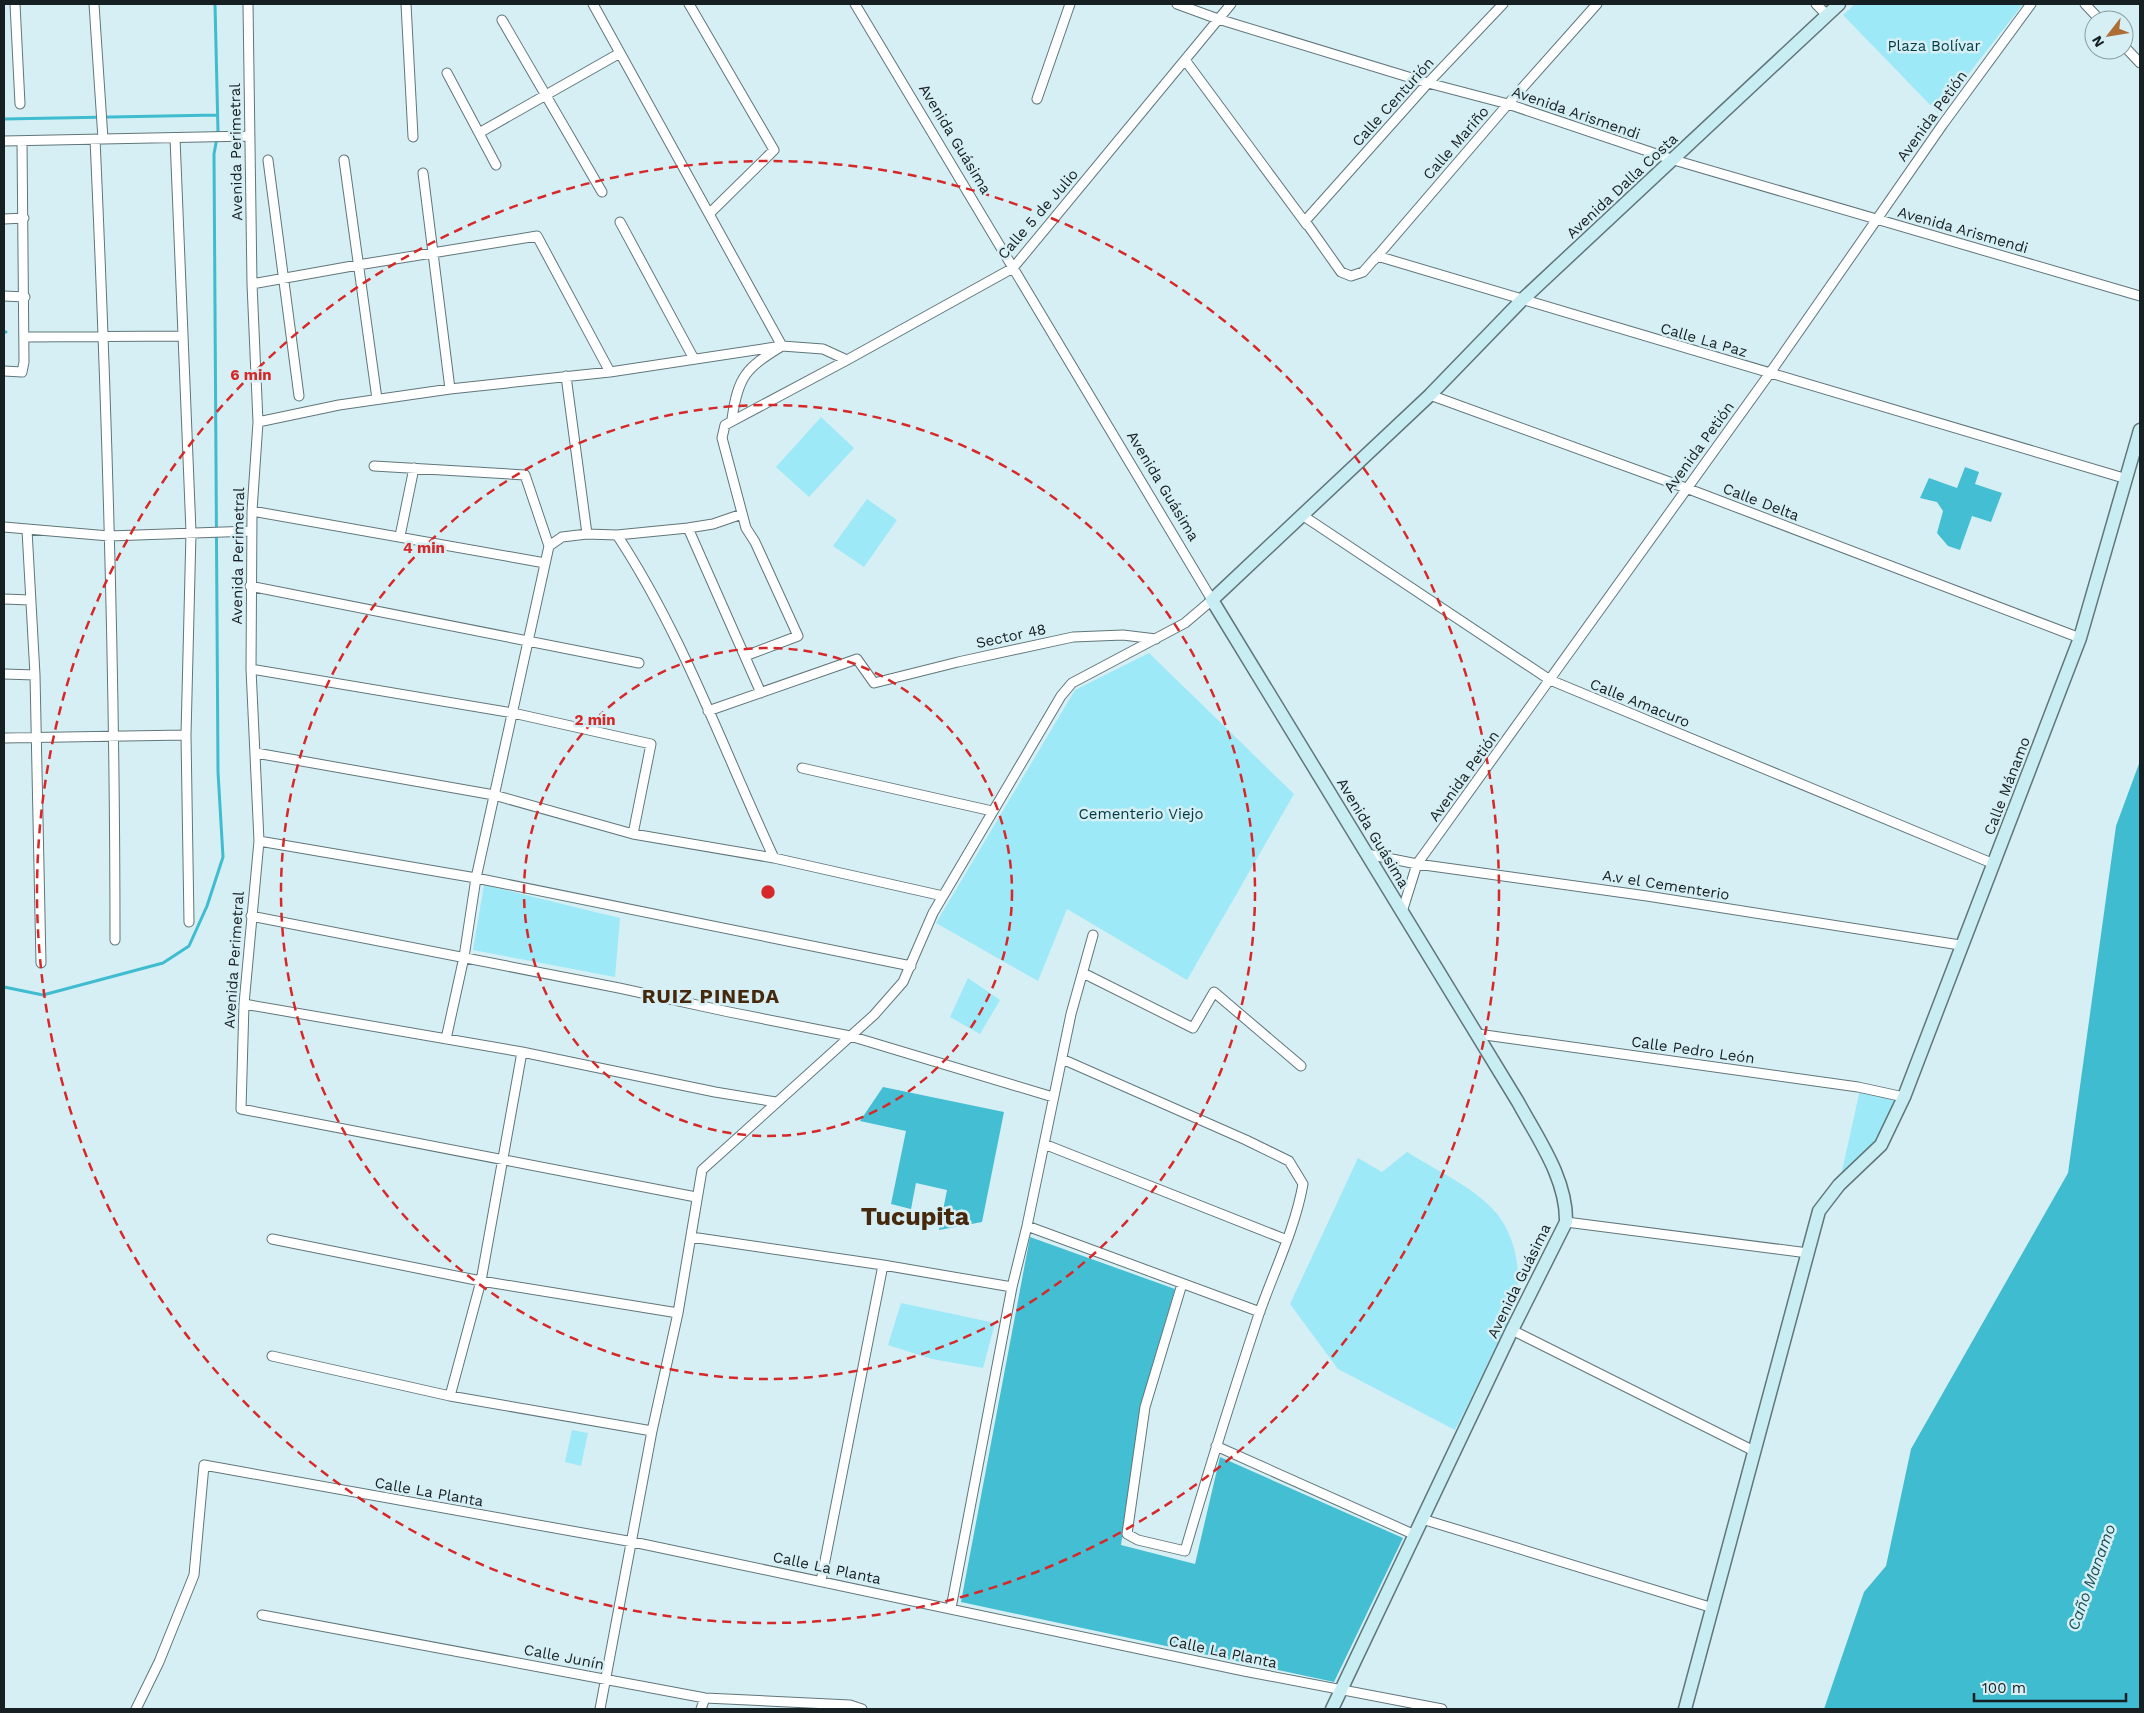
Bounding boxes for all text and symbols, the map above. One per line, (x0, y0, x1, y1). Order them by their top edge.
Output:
north arrow (2084, 10, 2134, 60)
text: N (2088, 33, 2107, 50)
park label: Plaza Bolívar (1887, 37, 1981, 55)
street label: Calle Centurión (1348, 54, 1438, 150)
street label: Avenida Petión (1893, 67, 1971, 165)
street label: Avenida Guásima (915, 81, 995, 198)
street label: Avenida Perimetral (226, 83, 246, 221)
street label: Avenida Arismendi (1509, 83, 1643, 143)
street label: Calle Mariño (1419, 103, 1493, 183)
street label: Avenida Dalla Costa (1563, 129, 1682, 242)
street label: Calle 5 de Julio (994, 165, 1082, 263)
street label: Avenida Arismendi (1896, 203, 2030, 257)
street label: Calle La Paz (1658, 319, 1750, 361)
text: 6 min (230, 366, 272, 384)
street label: Avenida Petión (1660, 398, 1738, 496)
street label: Avenida Guásima (1123, 428, 1203, 545)
street label: Calle Delta (1720, 479, 1802, 525)
street label: Avenida Perimetral (228, 487, 248, 625)
text: 4 min (403, 539, 445, 557)
street label: Sector 48 (974, 620, 1048, 652)
street label: Calle Amacuro (1587, 675, 1693, 731)
text: 2 min (574, 711, 616, 729)
street label: Avenida Petión (1425, 727, 1503, 825)
street label: Calle Mánamo (1980, 734, 2034, 838)
street label: Avenida Guásima (1333, 775, 1413, 892)
park label: Cementerio Viejo (1078, 805, 1204, 823)
street label: A.v el Cementerio (1601, 866, 1731, 904)
centre of rings (759, 883, 777, 901)
street label: Avenida Perimetral (220, 890, 248, 1029)
district label: RUIZ PINEDA (642, 984, 780, 1008)
street label: Calle Pedro León (1630, 1032, 1756, 1068)
district label: Tucupita (861, 1202, 970, 1231)
street label: Avenida Guásima (1483, 1220, 1555, 1341)
street label: Calle La Planta (373, 1474, 485, 1511)
water label: Caño Manamo (2063, 1521, 2120, 1633)
street label: Calle La Planta (771, 1548, 883, 1588)
street label: Calle La Planta (1167, 1632, 1279, 1672)
street label: Calle Junín (522, 1640, 606, 1674)
scale bar (1974, 1670, 2126, 1702)
text: 100 m (1982, 1679, 2026, 1697)

